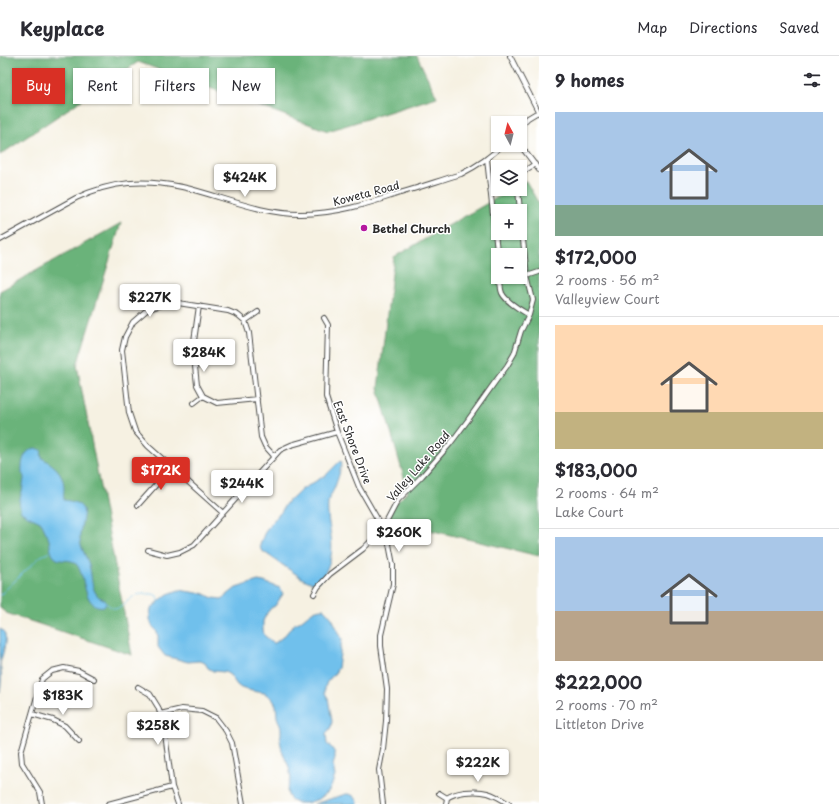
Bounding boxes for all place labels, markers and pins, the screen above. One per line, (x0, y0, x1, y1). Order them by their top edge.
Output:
pin: $424K (217, 164, 273, 198)
place label: Bethel Church (372, 220, 451, 237)
marker: Bethel Church (359, 223, 369, 233)
pin: $227K (122, 284, 178, 318)
pin: $284K (176, 339, 232, 373)
pin: $172K (133, 457, 189, 491)
pin: $244K (214, 470, 270, 504)
pin: $260K (371, 519, 427, 553)
pin: $183K (35, 682, 91, 716)
pin: $258K (130, 712, 186, 746)
pin: $222K (450, 749, 506, 783)

